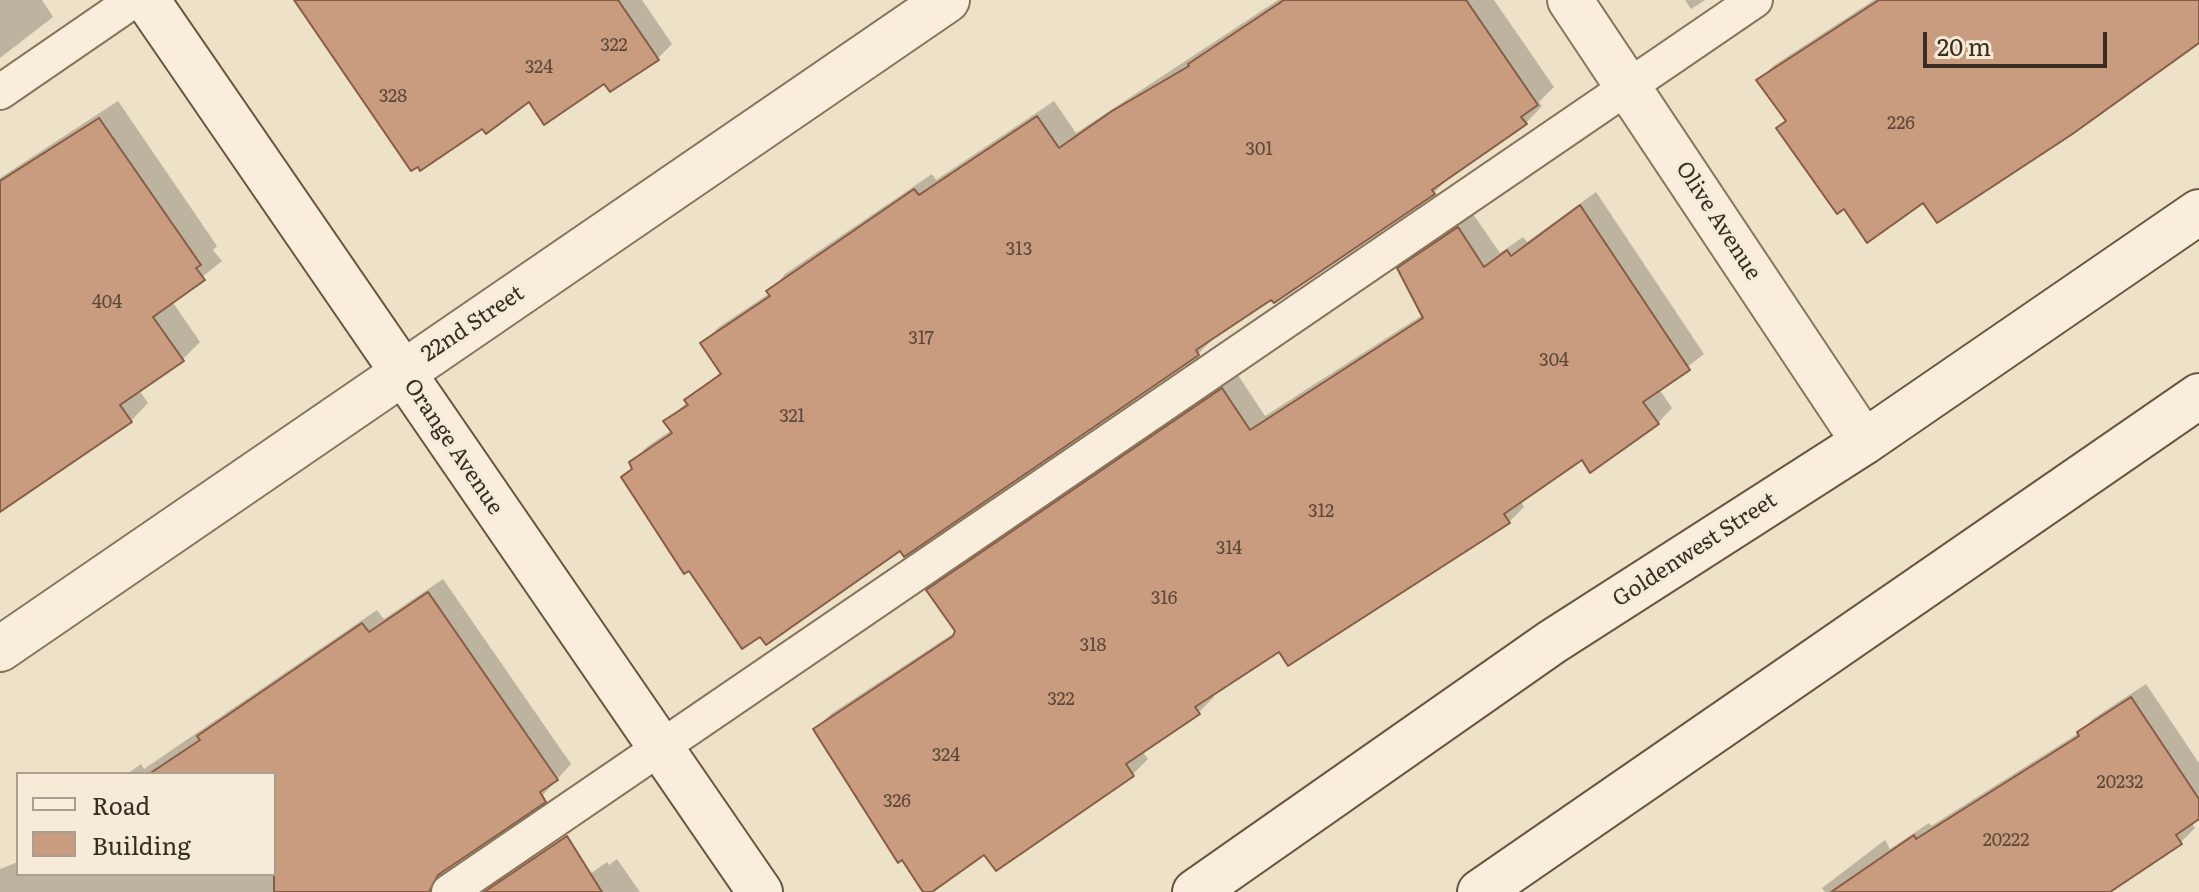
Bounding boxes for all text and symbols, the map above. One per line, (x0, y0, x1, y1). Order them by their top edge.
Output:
scale bar (1927, 16, 2111, 66)
text: 20 m (1937, 28, 1991, 63)
house number: 322 (600, 35, 628, 57)
house number: 324 (525, 57, 553, 79)
house number: 328 (379, 86, 407, 108)
house number: 226 (1887, 113, 1915, 135)
house number: 301 (1245, 139, 1273, 161)
street label: Olive Avenue (1670, 157, 1766, 285)
house number: 313 (1006, 239, 1032, 261)
street label: 22nd Street (417, 280, 529, 368)
house number: 404 (92, 292, 122, 314)
house number: 317 (908, 328, 934, 350)
house number: 304 (1539, 350, 1569, 372)
street label: Orange Avenue (398, 374, 508, 520)
house number: 321 (779, 406, 805, 428)
street label: Goldenwest Street (1608, 487, 1782, 613)
house number: 312 (1308, 501, 1334, 523)
house number: 314 (1216, 538, 1242, 560)
house number: 316 (1151, 588, 1177, 610)
house number: 318 (1080, 635, 1106, 657)
house number: 322 (1047, 689, 1075, 711)
house number: 324 (932, 745, 960, 767)
legend (16, 772, 276, 876)
house number: 20232 (2097, 772, 2143, 794)
text: Road (92, 787, 150, 822)
house number: 326 (883, 791, 911, 813)
text: Building (92, 827, 191, 862)
house number: 20222 (1983, 830, 2029, 852)

